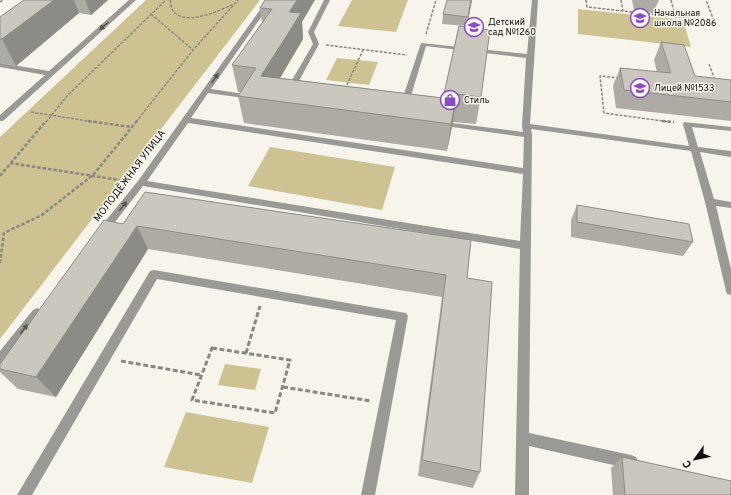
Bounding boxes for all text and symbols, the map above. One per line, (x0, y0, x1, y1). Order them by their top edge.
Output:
school or university icon: Начальная школа №2086 (629, 7, 651, 29)
place label: Начальная школа №2086 (654, 8, 716, 29)
school or university icon: Детский сад №1260 (463, 16, 485, 38)
place label: Детский сад №1260 (488, 17, 536, 38)
one-way arrow (99, 21, 108, 30)
one-way arrow (211, 72, 219, 83)
school or university icon: Лицей №1533 (629, 77, 651, 99)
place label: Лицей №1533 (654, 83, 714, 94)
shop icon: Стиль (439, 89, 461, 111)
place label: Стиль (464, 95, 490, 106)
street label: МОЛОДЁЖНАЯ УЛИЦА (91, 127, 169, 225)
one-way arrow (118, 200, 127, 211)
one-way arrow (20, 324, 29, 335)
north arrow (675, 439, 715, 479)
text: С (680, 457, 695, 471)

